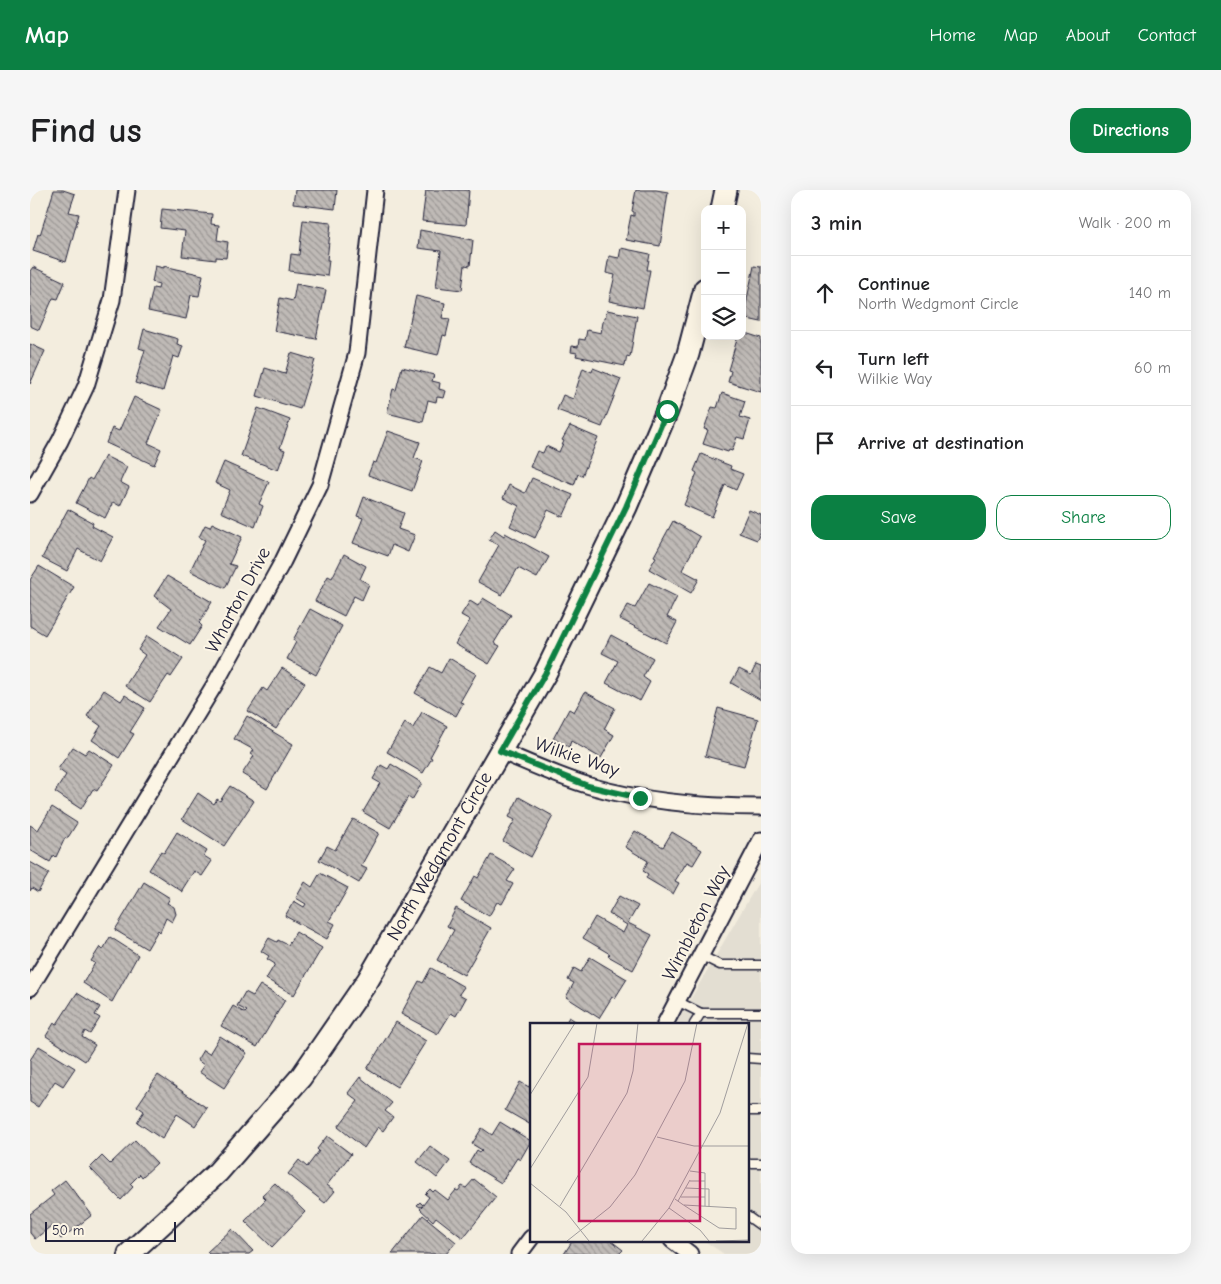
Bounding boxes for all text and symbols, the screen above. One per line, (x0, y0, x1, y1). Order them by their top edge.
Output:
text: Map (25, 21, 69, 49)
text: Home (929, 25, 976, 46)
text: Map (1004, 25, 1038, 46)
text: About (1066, 25, 1110, 46)
text: Contact (1138, 25, 1196, 46)
button: Directions (1070, 108, 1191, 153)
text: Find us (30, 110, 142, 151)
map controls (701, 205, 746, 340)
button: + (701, 205, 746, 250)
text: 3 min (811, 211, 862, 235)
text: Walk · 200 m (1079, 214, 1171, 232)
button: − (701, 250, 746, 295)
text: Continue (858, 273, 930, 295)
icon: ahead (811, 279, 839, 307)
text: 140 m (1129, 284, 1171, 302)
button: layers (701, 295, 746, 340)
text: North Wedgmont Circle (858, 295, 1019, 313)
text: Turn left (858, 348, 929, 370)
icon: left (811, 354, 839, 382)
text: 60 m (1134, 359, 1171, 377)
text: Wilkie Way (858, 370, 932, 388)
route start (656, 400, 679, 423)
icon: arrive (811, 429, 839, 457)
text: Arrive at destination (858, 432, 1024, 454)
button: Save (811, 495, 986, 540)
button: Share (996, 495, 1171, 540)
street label: Wharton Drive (201, 543, 275, 657)
street label: Wilkie Way (532, 732, 623, 782)
street label: North Wedgmont Circle (382, 768, 497, 944)
route end (629, 787, 652, 810)
street label: Wimbleton Way (658, 862, 735, 984)
inset map (530, 1023, 748, 1242)
scale bar (45, 1219, 176, 1242)
text: 50 m (52, 1222, 84, 1239)

